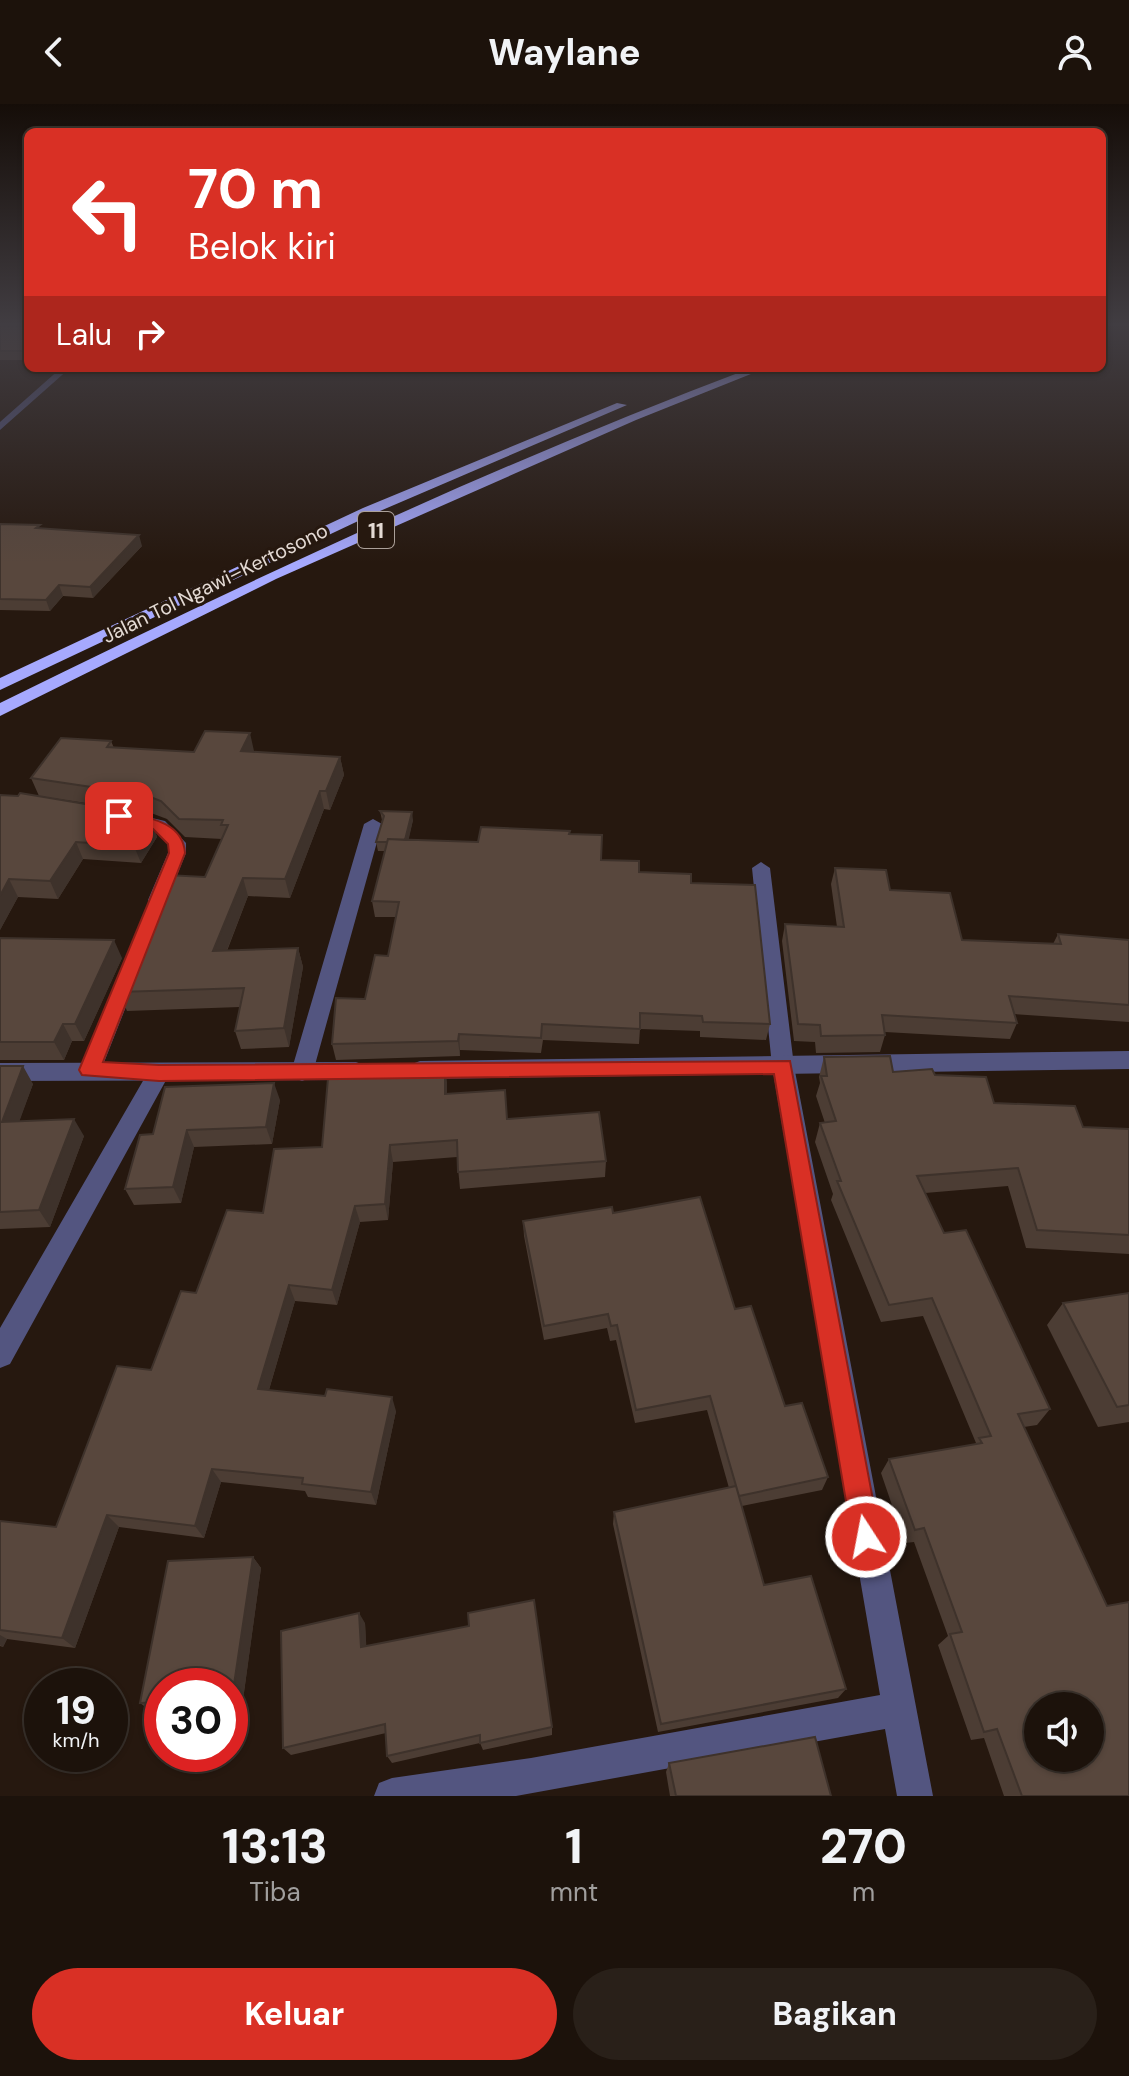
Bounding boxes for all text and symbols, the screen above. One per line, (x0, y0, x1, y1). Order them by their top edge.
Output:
text: Waylane (488, 29, 641, 76)
icon: back (32, 30, 76, 74)
icon: person (1053, 30, 1097, 74)
text: 70 m (188, 152, 323, 225)
icon: left (56, 160, 160, 264)
text: Belok kiri (188, 223, 336, 270)
icon: right (128, 312, 172, 356)
text: Lalu (56, 315, 112, 354)
road number: 11 (358, 512, 394, 548)
street label: Jalan Tol Ngawi–Kertosono (98, 517, 332, 649)
pin (85, 782, 153, 850)
icon: arrive (97, 794, 141, 838)
position arrow (824, 1495, 908, 1579)
speed limit sign: 30 (144, 1668, 248, 1772)
text: 19 (56, 1684, 96, 1736)
map controls (1024, 1692, 1104, 1772)
button: sound (1024, 1692, 1104, 1772)
text: km/h (52, 1727, 100, 1753)
text: 13:13 (222, 1815, 328, 1878)
text: 1 (565, 1815, 583, 1878)
text: 270 (820, 1815, 907, 1878)
text: Tiba (249, 1875, 301, 1909)
text: mnt (550, 1875, 598, 1909)
text: m (852, 1875, 875, 1909)
button: Keluar (32, 1968, 557, 2060)
button: Bagikan (573, 1968, 1097, 2060)

